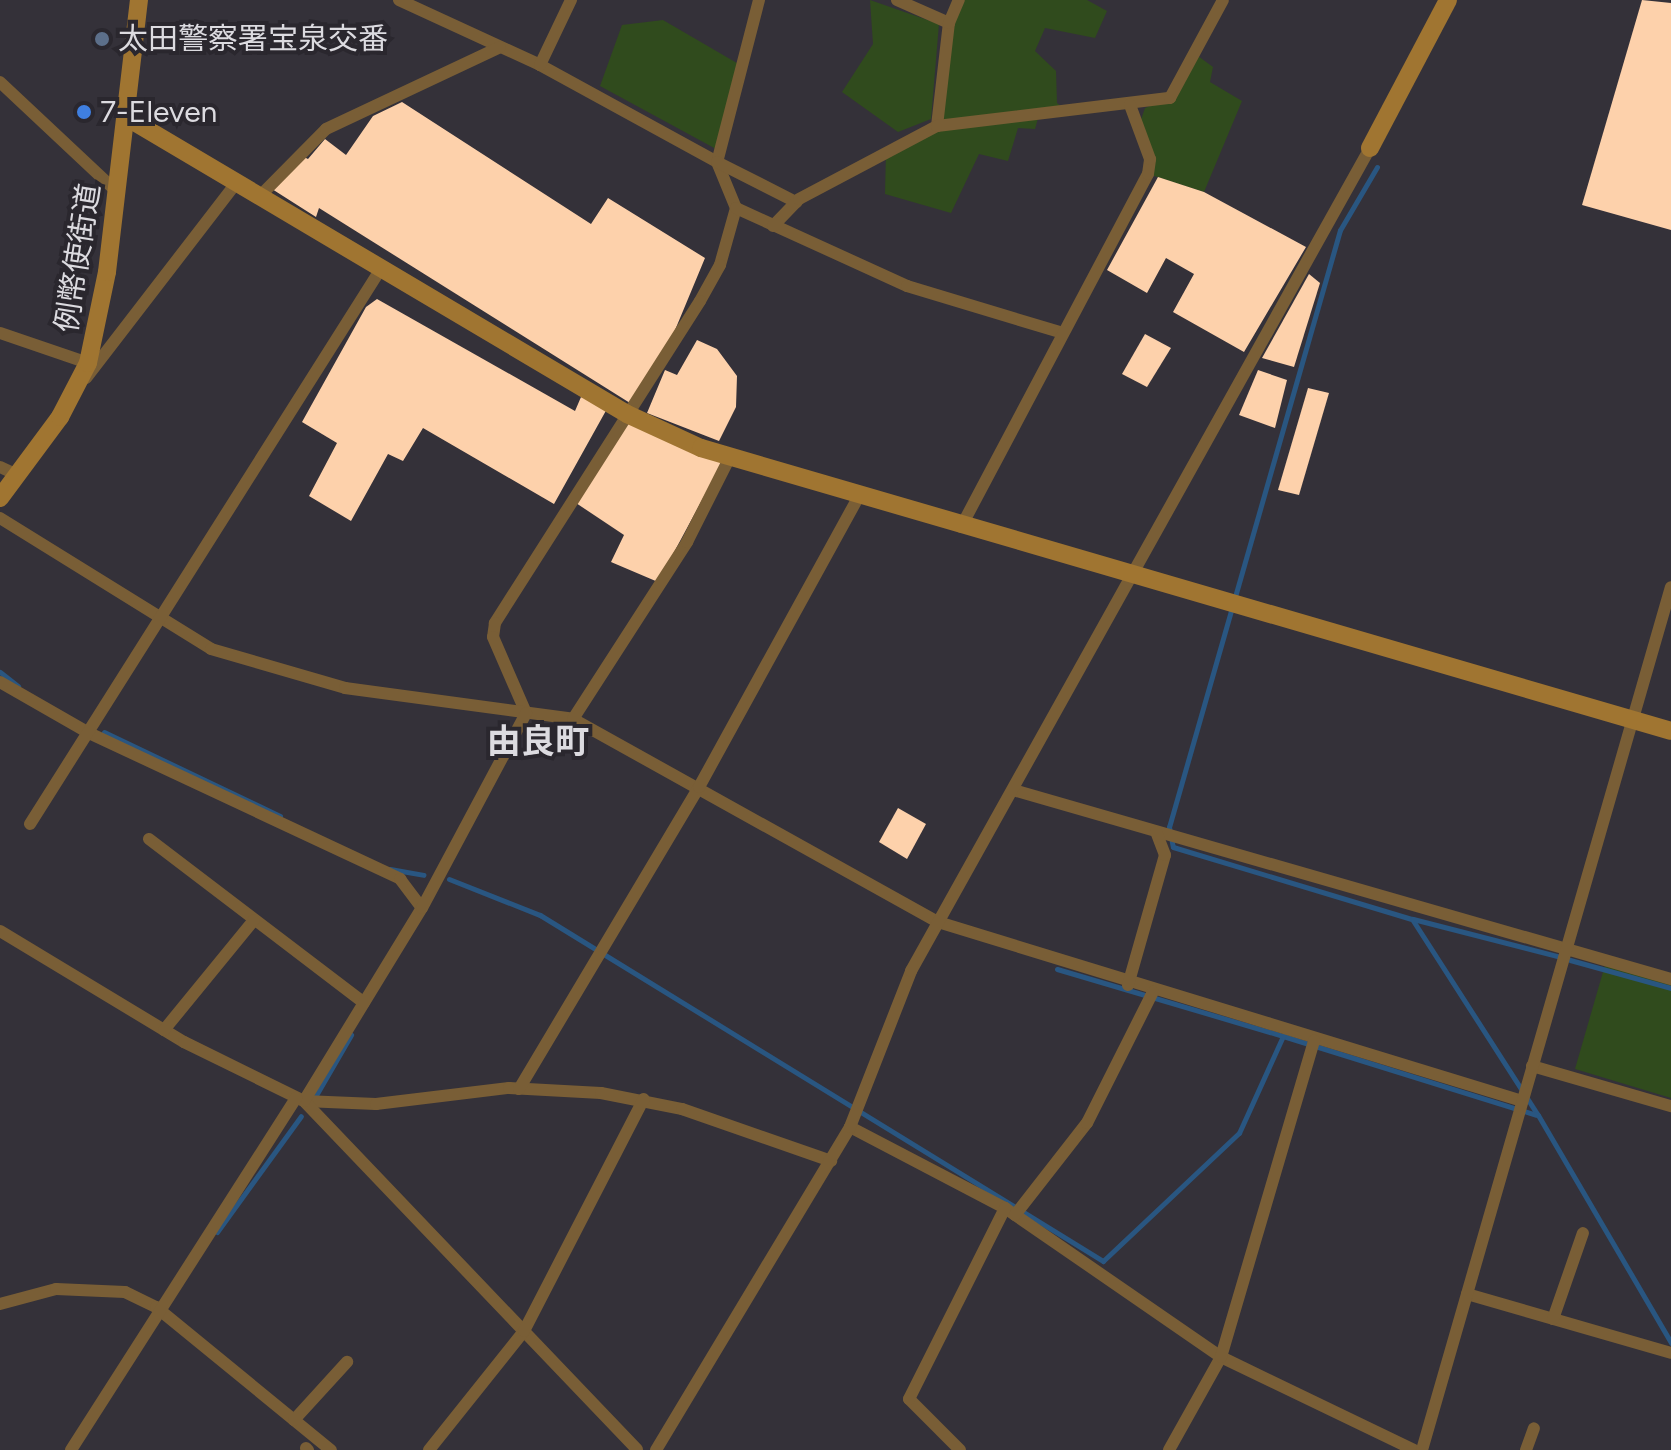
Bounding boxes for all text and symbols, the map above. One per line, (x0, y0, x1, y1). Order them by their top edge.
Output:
place label: 太田警察署宝泉交番 (118, 21, 388, 57)
marker: 太田警察署宝泉交番 (93, 30, 111, 48)
place label: 7-Eleven (100, 94, 217, 130)
marker: 7-Eleven (75, 103, 93, 121)
street label: 例幣使街道 (48, 181, 108, 335)
district label: 由良町 (487, 722, 589, 762)

